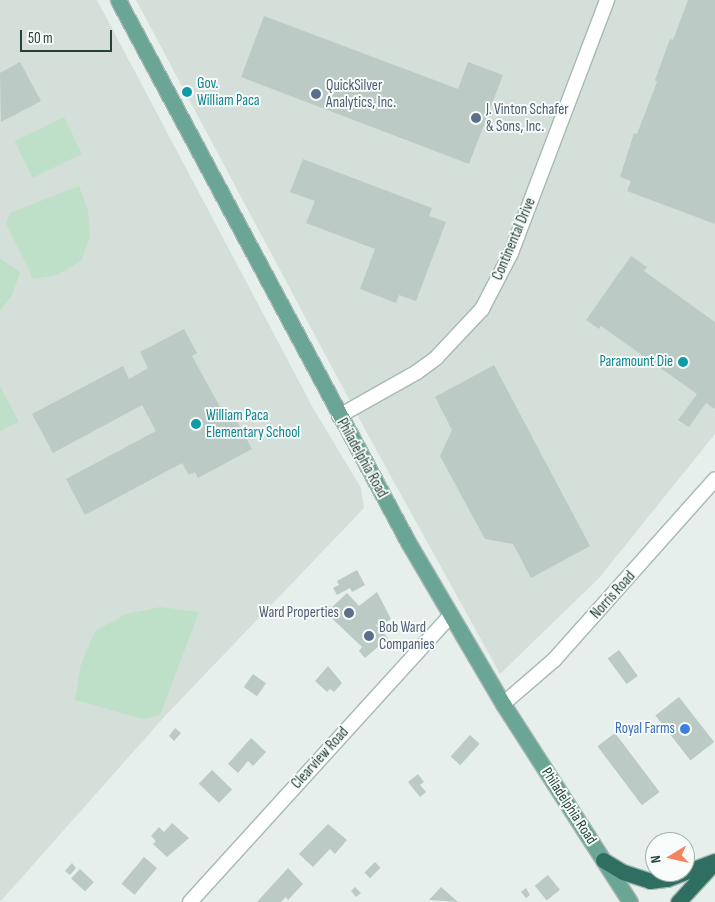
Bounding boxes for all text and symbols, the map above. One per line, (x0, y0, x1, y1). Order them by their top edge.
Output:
scale bar (22, 20, 115, 52)
text: 50 m (28, 29, 53, 48)
place label: Gov. William Paca (197, 74, 260, 109)
place label: QuickSilver Analytics, Inc. (326, 76, 396, 111)
marker: Gov. William Paca (181, 86, 193, 98)
marker: QuickSilver Analytics, Inc. (310, 88, 322, 100)
place label: J. Vinton Schafer & Sons, Inc. (486, 100, 569, 135)
marker: J. Vinton Schafer & Sons, Inc. (470, 112, 482, 124)
street label: Continental Drive (489, 195, 539, 283)
place label: Paramount Die (599, 353, 673, 371)
marker: Paramount Die (677, 356, 689, 368)
place label: William Paca Elementary School (206, 406, 300, 441)
street label: Philadelphia Road (333, 415, 391, 501)
marker: William Paca Elementary School (190, 418, 202, 430)
street label: Norris Road (587, 567, 639, 623)
place label: Ward Properties (259, 604, 339, 622)
marker: Ward Properties (343, 607, 355, 619)
place label: Bob Ward Companies (379, 618, 435, 653)
marker: Bob Ward Companies (363, 630, 375, 642)
place label: Royal Farms (615, 720, 675, 738)
street label: Clearview Road (288, 723, 352, 793)
marker: Royal Farms (679, 723, 691, 735)
street label: Philadelphia Road (538, 764, 600, 848)
north arrow (645, 832, 695, 882)
text: N (647, 854, 665, 864)

